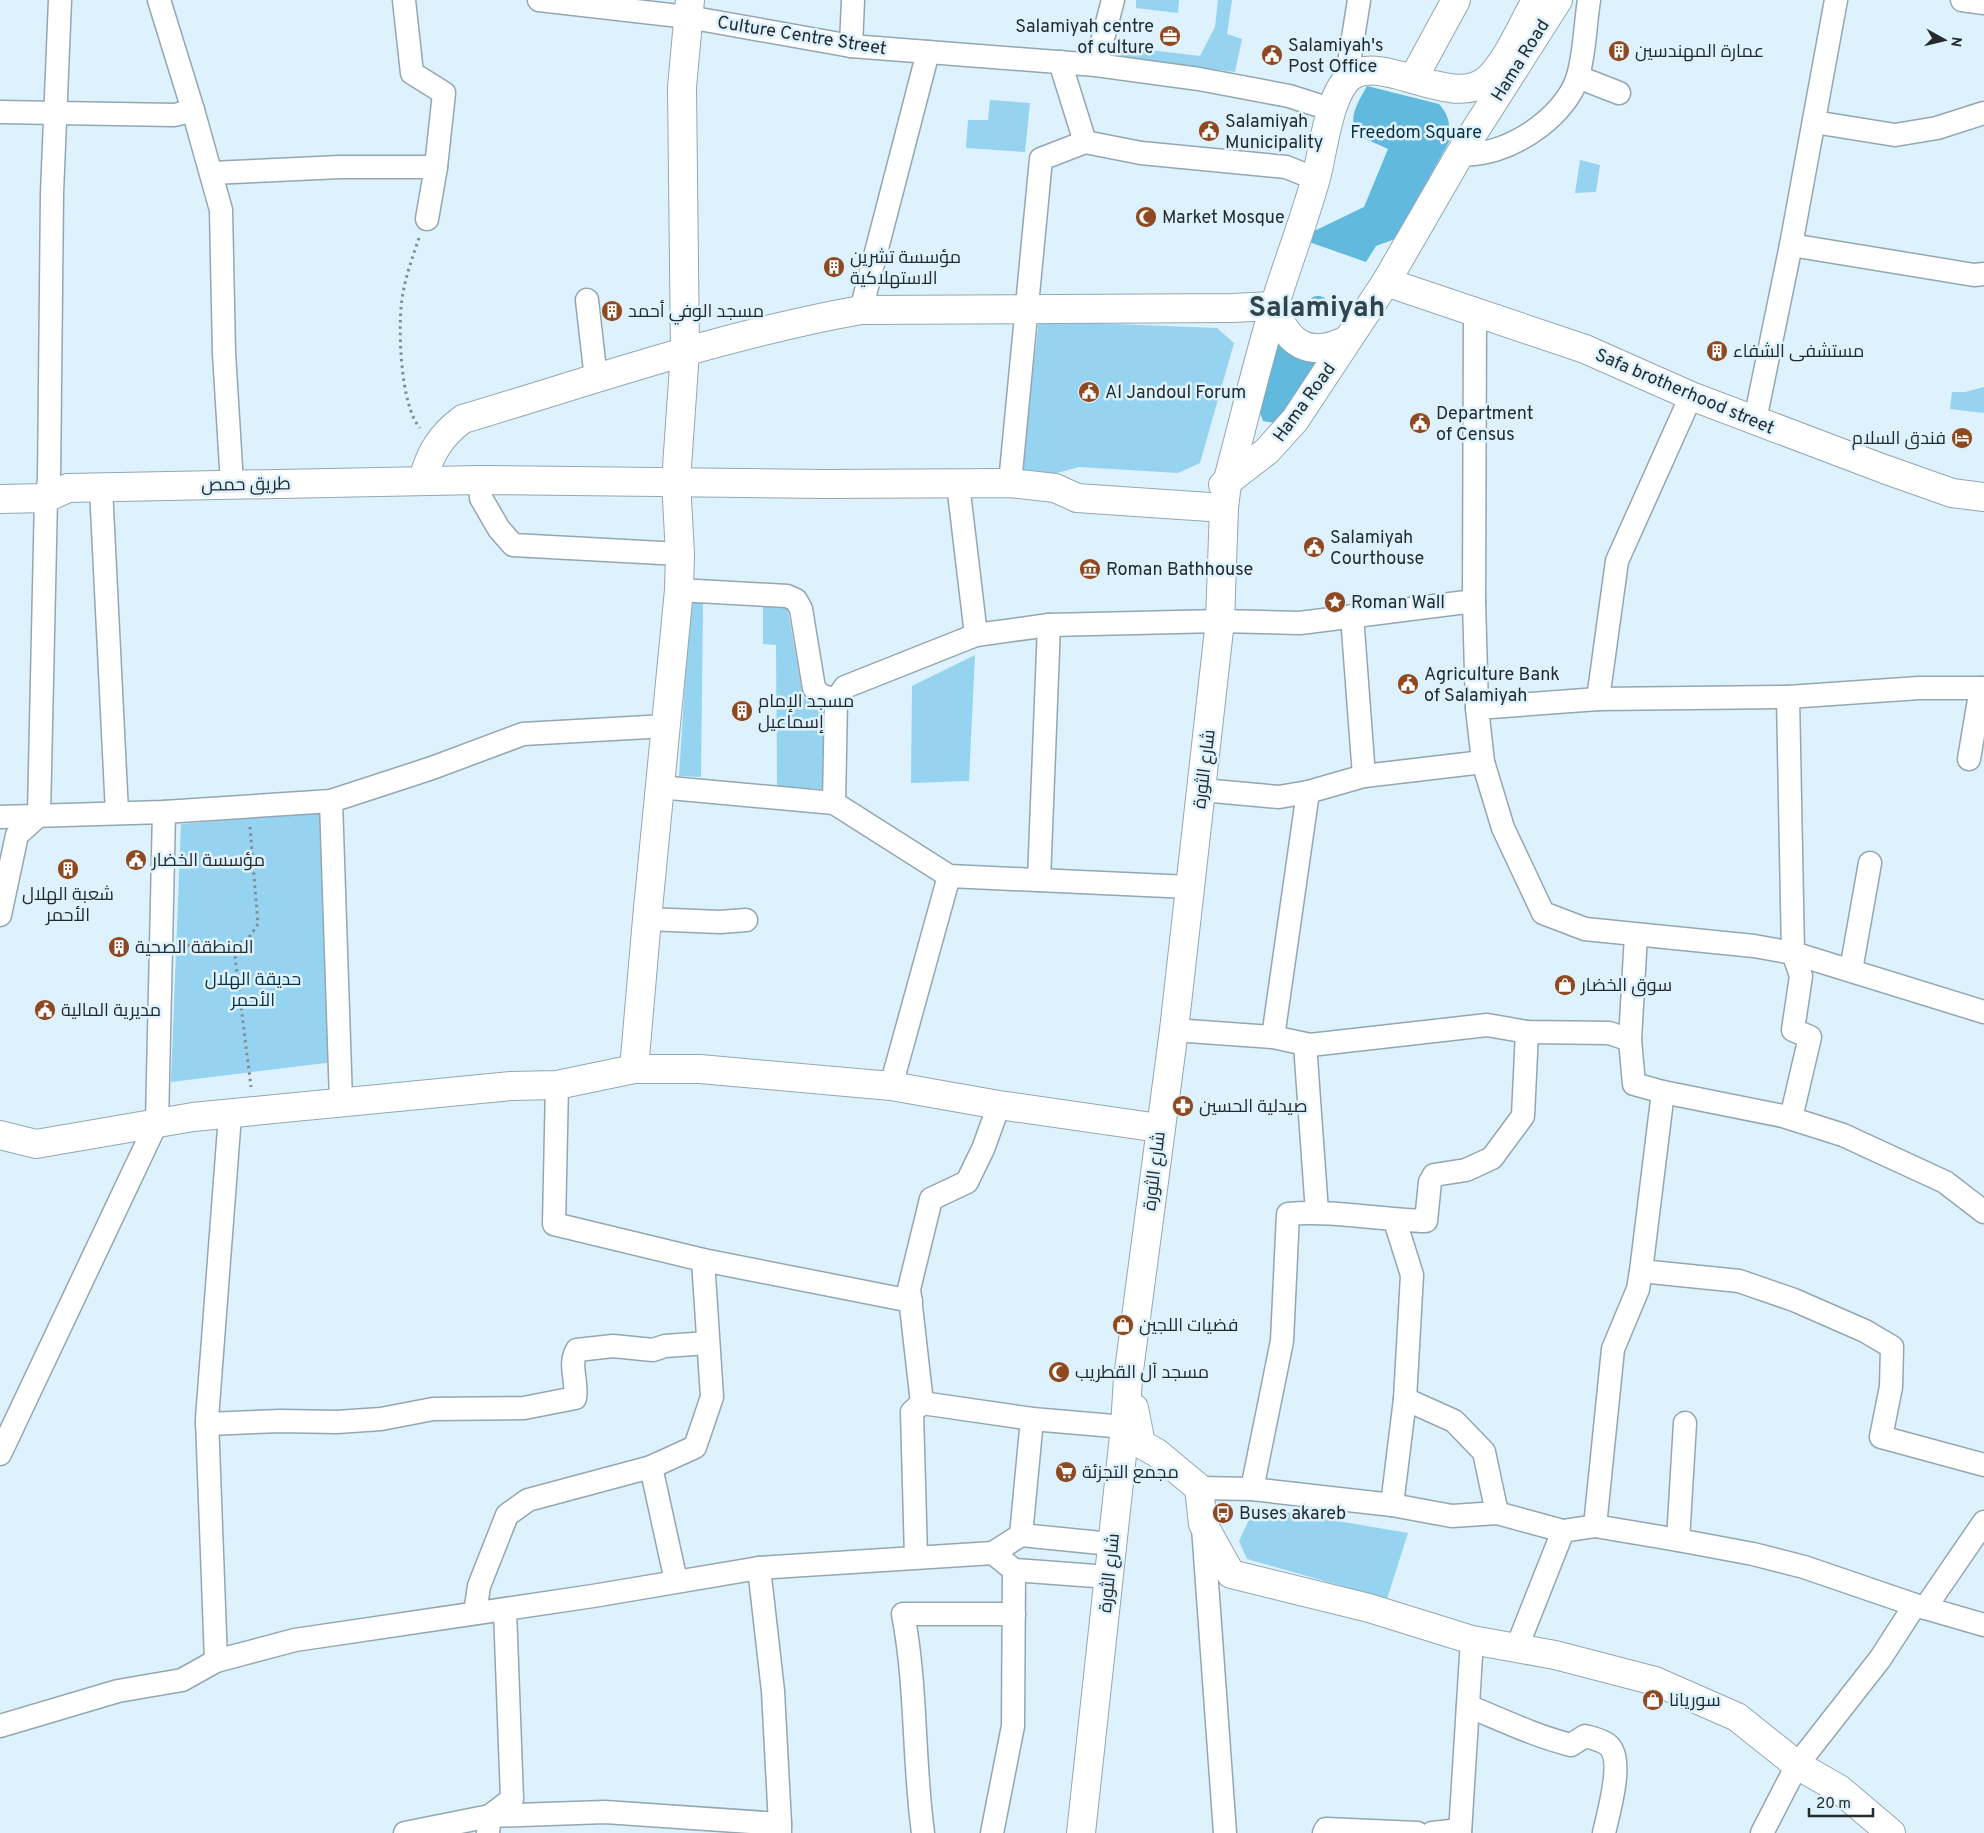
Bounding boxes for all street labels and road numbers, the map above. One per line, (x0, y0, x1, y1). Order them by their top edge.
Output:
street label: Culture Centre Street (715, 12, 888, 61)
street label: Hama Road (1487, 15, 1556, 106)
street label: Safa brotherhood street (1591, 344, 1778, 441)
street label: Hama Road (1269, 359, 1342, 447)
street label: طريق حمص (201, 473, 291, 498)
street label: شارع الثورة (1189, 728, 1222, 810)
street label: شارع الثورة (1139, 1130, 1172, 1212)
street label: شارع الثورة (1095, 1532, 1126, 1614)

